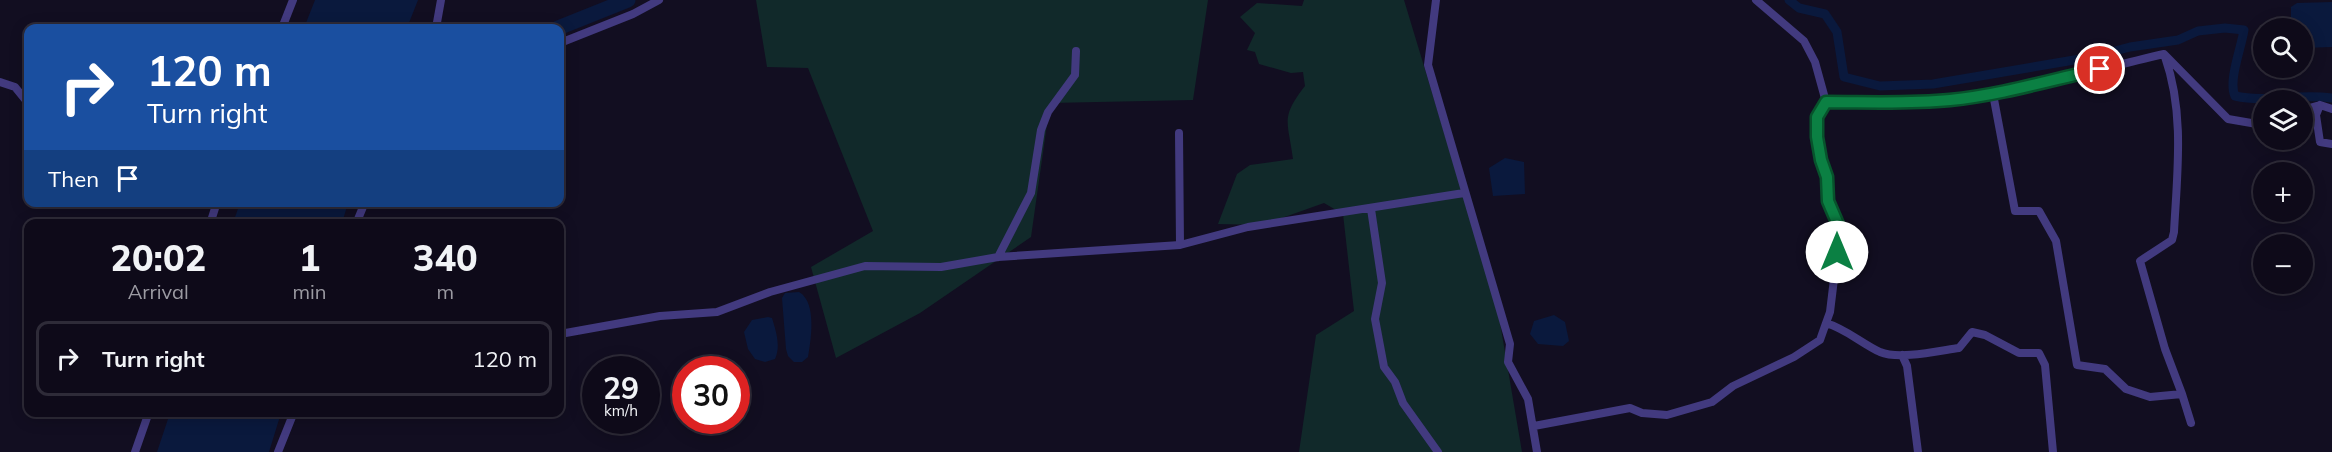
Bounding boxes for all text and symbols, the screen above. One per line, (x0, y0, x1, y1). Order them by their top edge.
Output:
map controls (2253, 18, 2313, 294)
button: search (2253, 18, 2313, 78)
pin (2074, 43, 2125, 94)
text: 120 m (147, 44, 272, 97)
icon: right (48, 48, 126, 126)
icon: arrive (2083, 52, 2116, 85)
button: layers (2253, 90, 2313, 150)
text: Turn right (147, 96, 267, 130)
icon: arrive (111, 162, 144, 195)
button: + (2253, 162, 2313, 222)
text: Then (48, 165, 99, 193)
position arrow (1805, 220, 1869, 284)
button: − (2253, 234, 2313, 294)
text: 20:02 (110, 235, 206, 280)
text: 1 (299, 235, 320, 280)
text: 340 (413, 235, 478, 280)
text: Arrival (128, 279, 189, 304)
text: min (292, 279, 327, 304)
text: m (436, 279, 454, 304)
icon: right (51, 342, 84, 375)
text: Turn right (102, 345, 205, 373)
text: 120 m (472, 345, 537, 373)
speed limit sign: 30 (672, 356, 750, 434)
text: 29 (603, 369, 639, 407)
text: km/h (604, 401, 638, 420)

